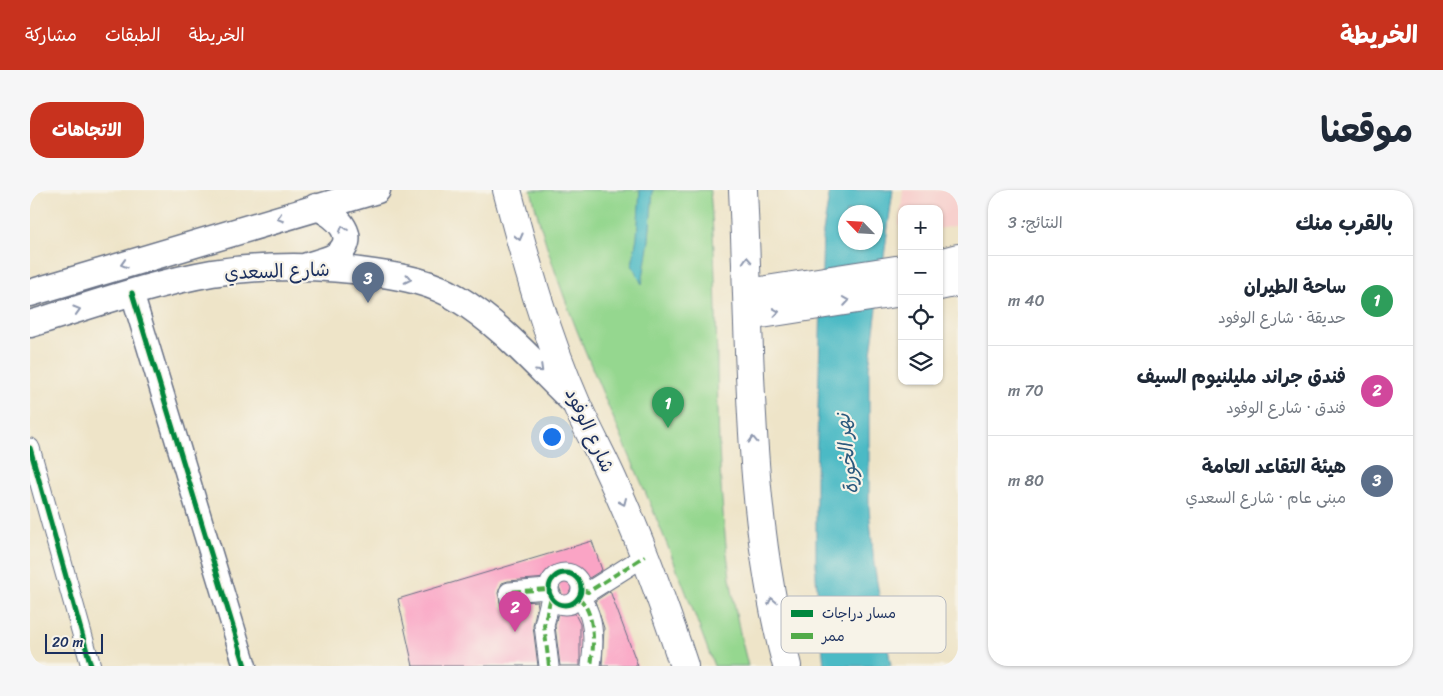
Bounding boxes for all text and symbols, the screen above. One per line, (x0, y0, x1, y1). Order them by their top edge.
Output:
text: الخريطة (1340, 14, 1418, 56)
text: مشاركة (25, 19, 77, 51)
text: الطبقات (105, 19, 161, 51)
text: الخريطة (189, 19, 245, 51)
text: موقعنا (1320, 99, 1413, 161)
button: الاتجاهات (30, 102, 144, 158)
text: بالقرب منك (1295, 204, 1393, 242)
north arrow (838, 205, 883, 250)
map controls (898, 205, 943, 385)
button: + (898, 205, 943, 250)
text: النتائج: 3 (1008, 208, 1063, 237)
one-way arrow (276, 213, 285, 223)
one-way arrow (338, 225, 348, 234)
one-way arrow (513, 233, 524, 242)
button: − (898, 250, 943, 295)
street label: شارع السعدي (224, 253, 330, 289)
one-way arrow (741, 256, 752, 264)
one-way arrow (121, 259, 129, 269)
pin: 3 (352, 262, 384, 303)
text: ساحة الطيران (1244, 270, 1346, 303)
one-way arrow (404, 273, 413, 284)
text: 40 m (1008, 286, 1045, 315)
text: 1 (1374, 286, 1380, 315)
button: locate (898, 295, 943, 340)
one-way arrow (841, 296, 850, 306)
text: حديقة · شارع الوفود (1218, 303, 1346, 332)
one-way arrow (72, 306, 80, 316)
one-way arrow (771, 307, 780, 317)
button: layers (898, 340, 943, 385)
text: فندق جراند مليلنيوم السيف (1137, 360, 1346, 393)
one-way arrow (534, 363, 543, 372)
text: 70 m (1008, 376, 1044, 405)
text: 2 (1372, 376, 1382, 405)
street label: شارع الوفود (556, 382, 624, 478)
pin: 1 (652, 387, 684, 428)
text: فندق · شارع الوفود (1226, 393, 1346, 422)
water label: نهر الخورة (825, 410, 869, 496)
your location (539, 424, 565, 450)
one-way arrow (748, 436, 759, 444)
text: هيئة التقاعد العامة (1202, 450, 1346, 483)
text: 80 m (1008, 466, 1044, 495)
text: 3 (1373, 466, 1381, 495)
text: مبنى عام · شارع السعدي (1185, 483, 1346, 512)
one-way arrow (616, 497, 627, 506)
pin: 2 (499, 591, 531, 632)
legend (781, 596, 946, 653)
one-way arrow (767, 597, 778, 606)
text: مسار دراجات (822, 601, 896, 626)
text: ممر (821, 624, 845, 649)
text: 20 m (52, 630, 83, 655)
scale bar (45, 631, 102, 654)

